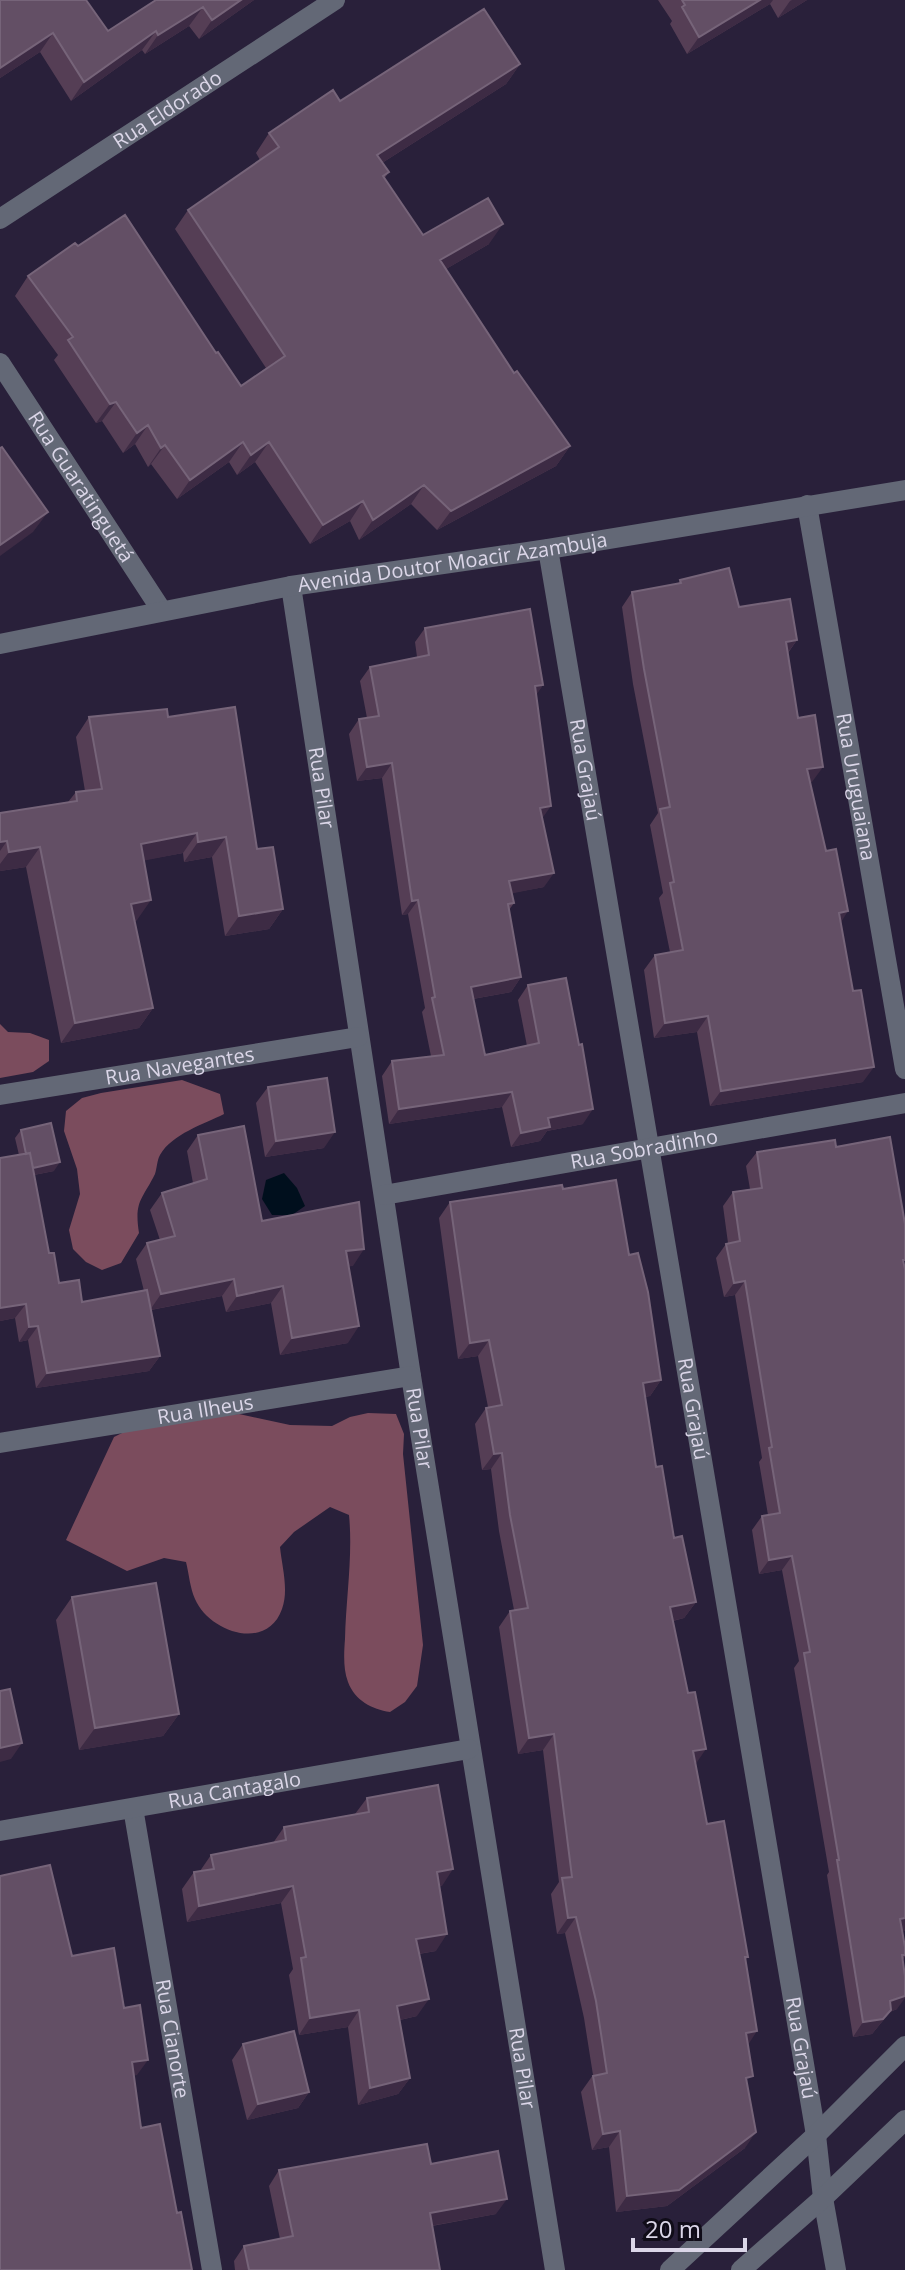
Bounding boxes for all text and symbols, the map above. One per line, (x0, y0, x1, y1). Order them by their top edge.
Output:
street label: Rua Eldorado (107, 64, 227, 155)
street label: Rua Guaratinguetá (22, 406, 141, 567)
street label: Avenida Doutor Moacir Azambuja (296, 525, 609, 598)
street label: Rua Uruguaiana (830, 711, 883, 863)
street label: Rua Grajaú (564, 717, 608, 823)
street label: Rua Pilar (303, 745, 342, 830)
street label: Rua Navegantes (103, 1040, 256, 1091)
street label: Rua Sobradinho (568, 1122, 720, 1175)
street label: Rua Grajaú (672, 1356, 716, 1462)
street label: Rua Pilar (400, 1385, 440, 1471)
street label: Rua Ilheus (155, 1388, 255, 1430)
street label: Rua Cantagalo (166, 1765, 303, 1814)
street label: Rua Cianorte (149, 1977, 196, 2100)
street label: Rua Grajaú (780, 1995, 824, 2101)
street label: Rua Pilar (503, 2025, 543, 2111)
scale bar (633, 2202, 745, 2252)
text: 20 m (645, 2212, 701, 2245)

